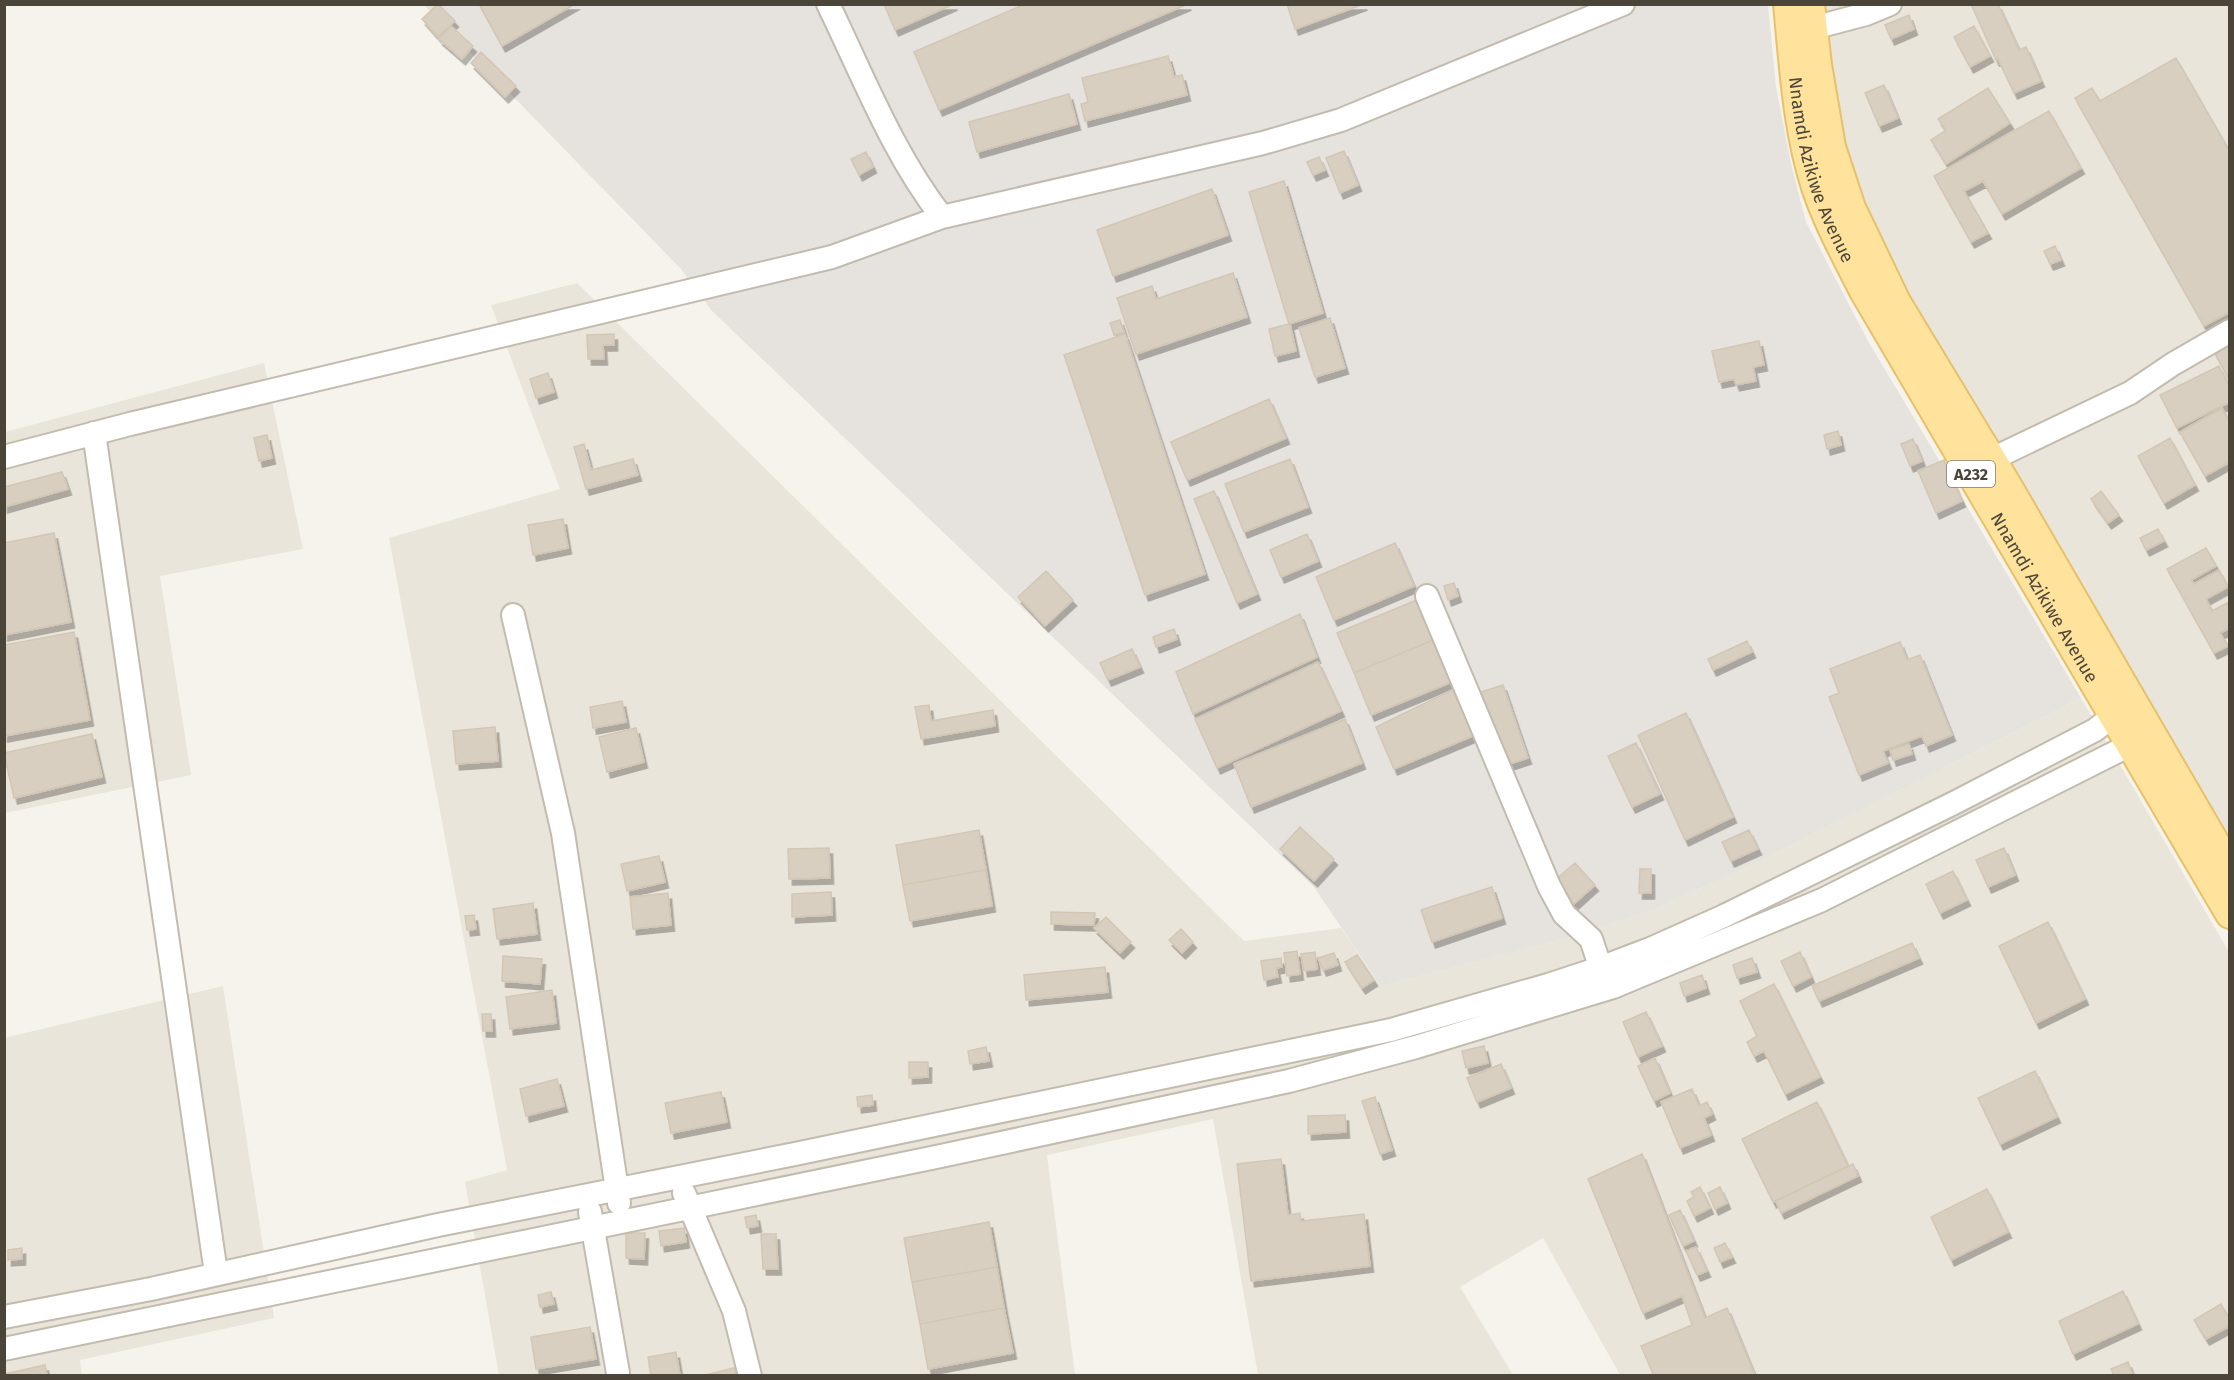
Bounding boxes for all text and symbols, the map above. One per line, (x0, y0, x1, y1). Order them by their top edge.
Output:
street label: Nnamdi Azikiwe Avenue (1784, 76, 1859, 266)
road number: A232 (1947, 461, 1995, 487)
street label: Nnamdi Azikiwe Avenue (1986, 509, 2103, 687)

